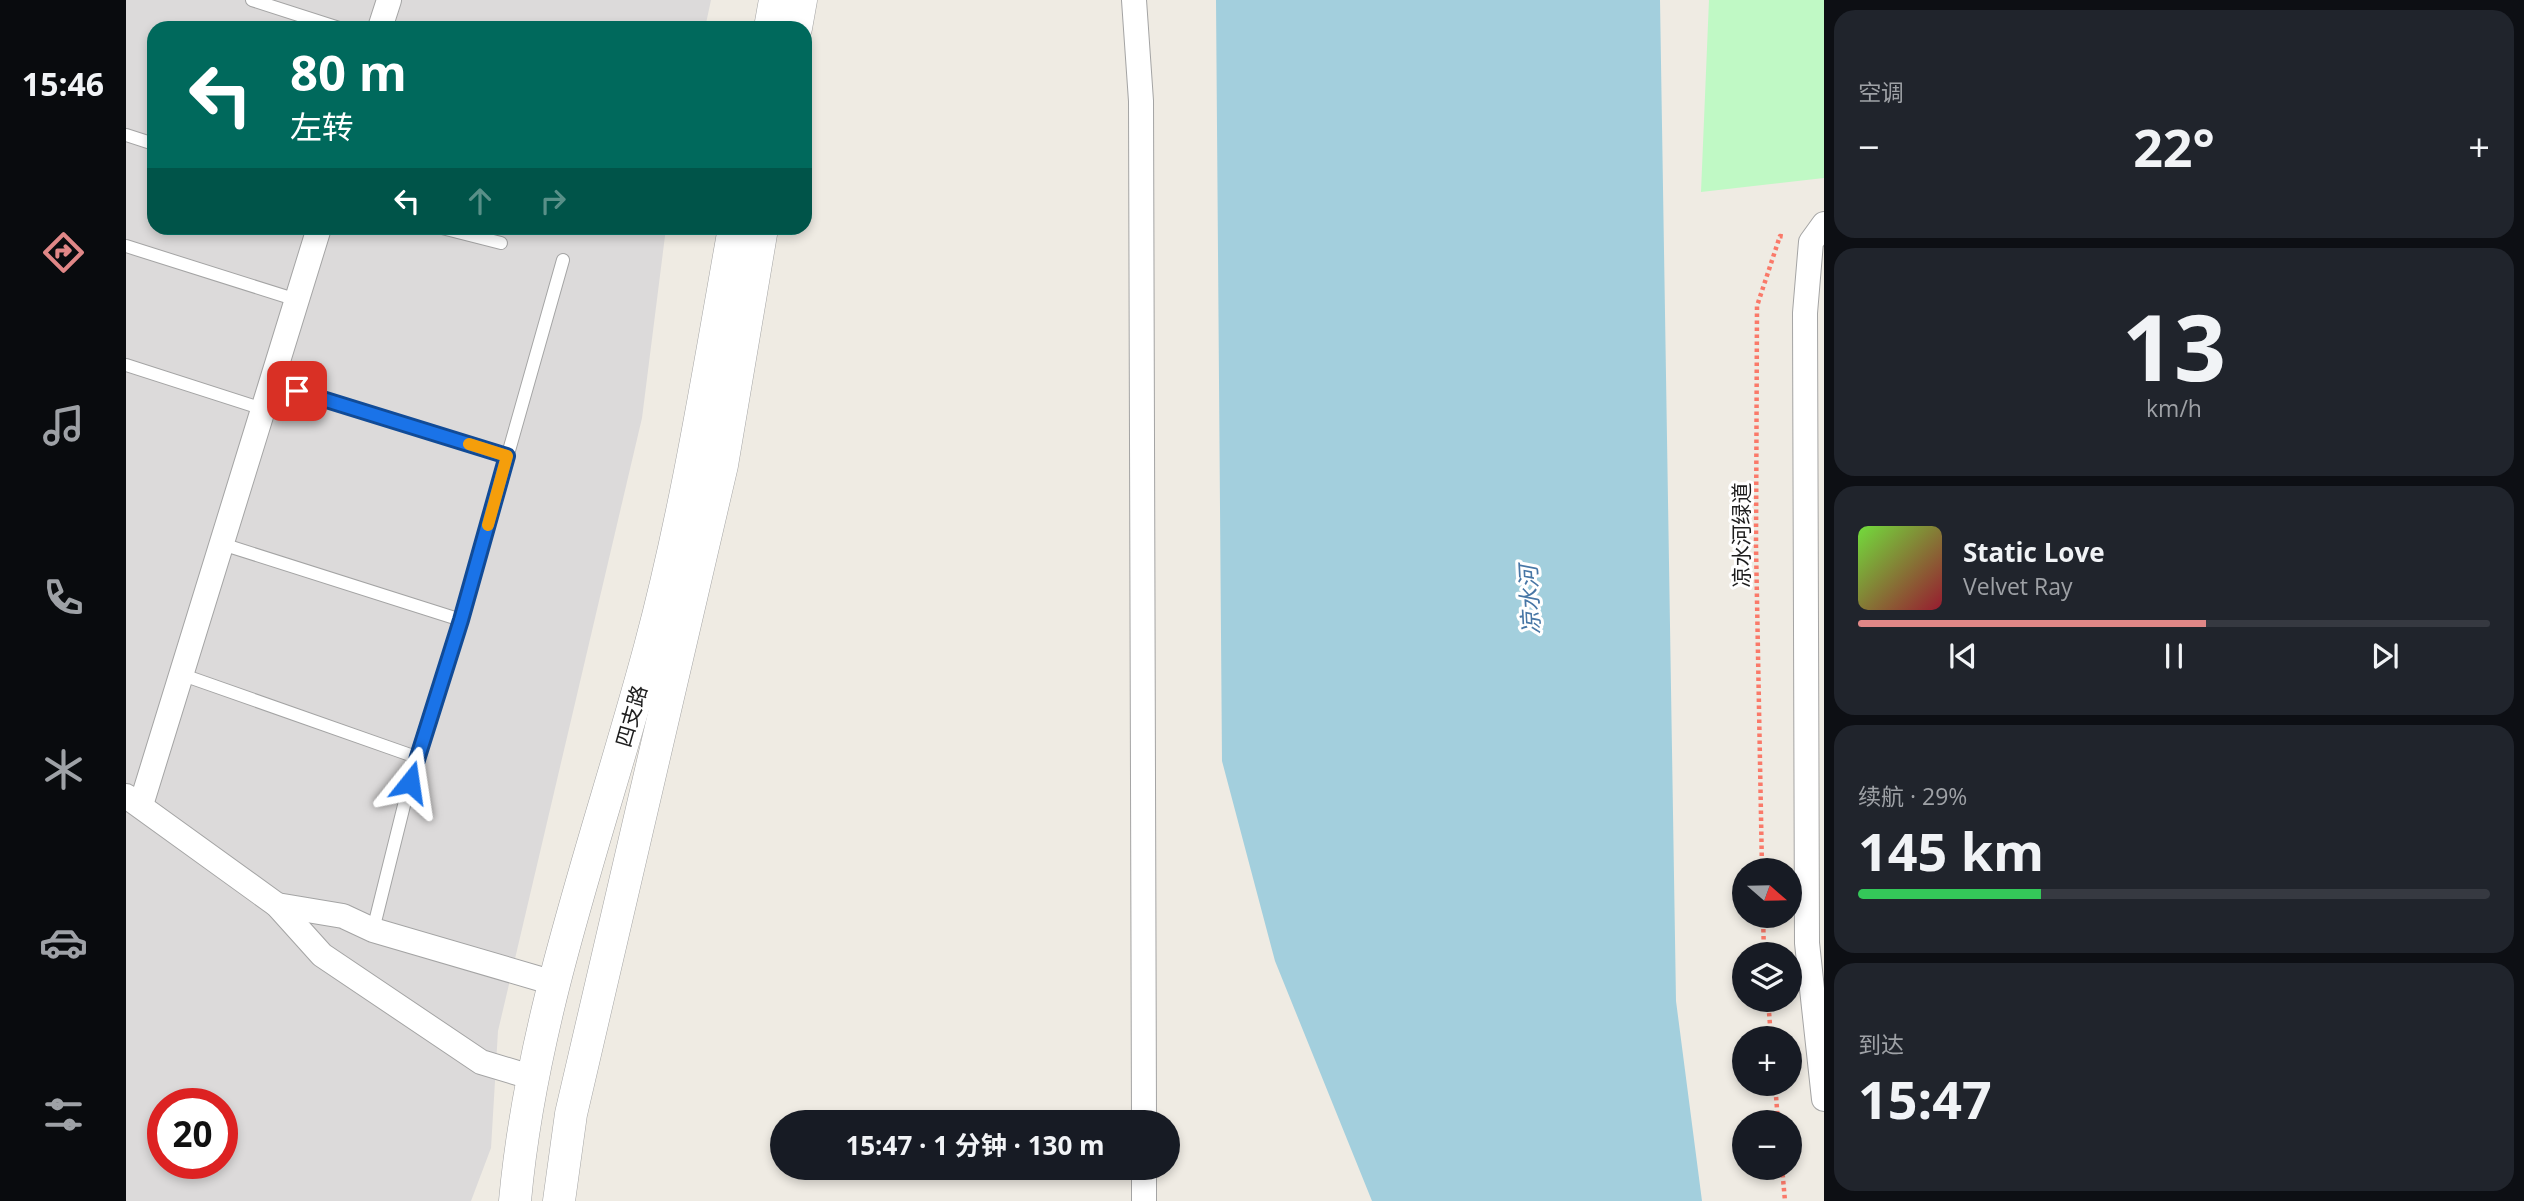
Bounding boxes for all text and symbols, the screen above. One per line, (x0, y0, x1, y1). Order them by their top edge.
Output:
text: 80 m (290, 39, 407, 105)
icon: left (175, 49, 266, 140)
text: 15:46 (22, 62, 104, 105)
text: 空调 (1858, 76, 1904, 108)
text: 左转 (290, 105, 354, 148)
text: 22° (2133, 111, 2215, 182)
text: − (1858, 120, 1880, 172)
text: + (2468, 120, 2490, 172)
icon: left (388, 182, 426, 220)
icon: ahead (461, 182, 499, 220)
icon: right (534, 182, 572, 220)
icon: directions (39, 228, 88, 277)
text: 13 (2122, 284, 2226, 408)
pin (267, 361, 327, 421)
icon: arrive (278, 372, 316, 410)
text: km/h (2146, 392, 2202, 424)
icon: music (39, 401, 88, 450)
street label: 凉水河绿道 (1727, 483, 1755, 588)
text: Static Love (1963, 534, 2105, 570)
water label: 凉水河 (1511, 561, 1547, 635)
text: Velvet Ray (1963, 570, 2073, 602)
icon: phone (39, 573, 88, 622)
icon: previous (1944, 637, 1982, 675)
icon: pause (2155, 637, 2193, 675)
icon: next (2366, 637, 2404, 675)
street label: 四支路 (609, 682, 653, 750)
icon: climate (39, 745, 88, 794)
position arrow (373, 745, 447, 819)
text: 续航 · 29% (1858, 780, 1967, 812)
text: 145 km (1858, 815, 2044, 886)
north arrow (1732, 858, 1802, 928)
map controls (1732, 858, 1802, 1180)
icon: car (39, 918, 88, 967)
button: layers (1732, 942, 1802, 1012)
button: + (1732, 1026, 1802, 1096)
text: 到达 (1858, 1028, 1904, 1060)
text: 15:47 (1858, 1063, 1992, 1134)
speed limit sign: 20 (147, 1088, 238, 1179)
icon: filters (39, 1090, 88, 1139)
button: − (1732, 1110, 1802, 1180)
text: 15:47 · 1 分钟 · 130 m (845, 1127, 1105, 1163)

